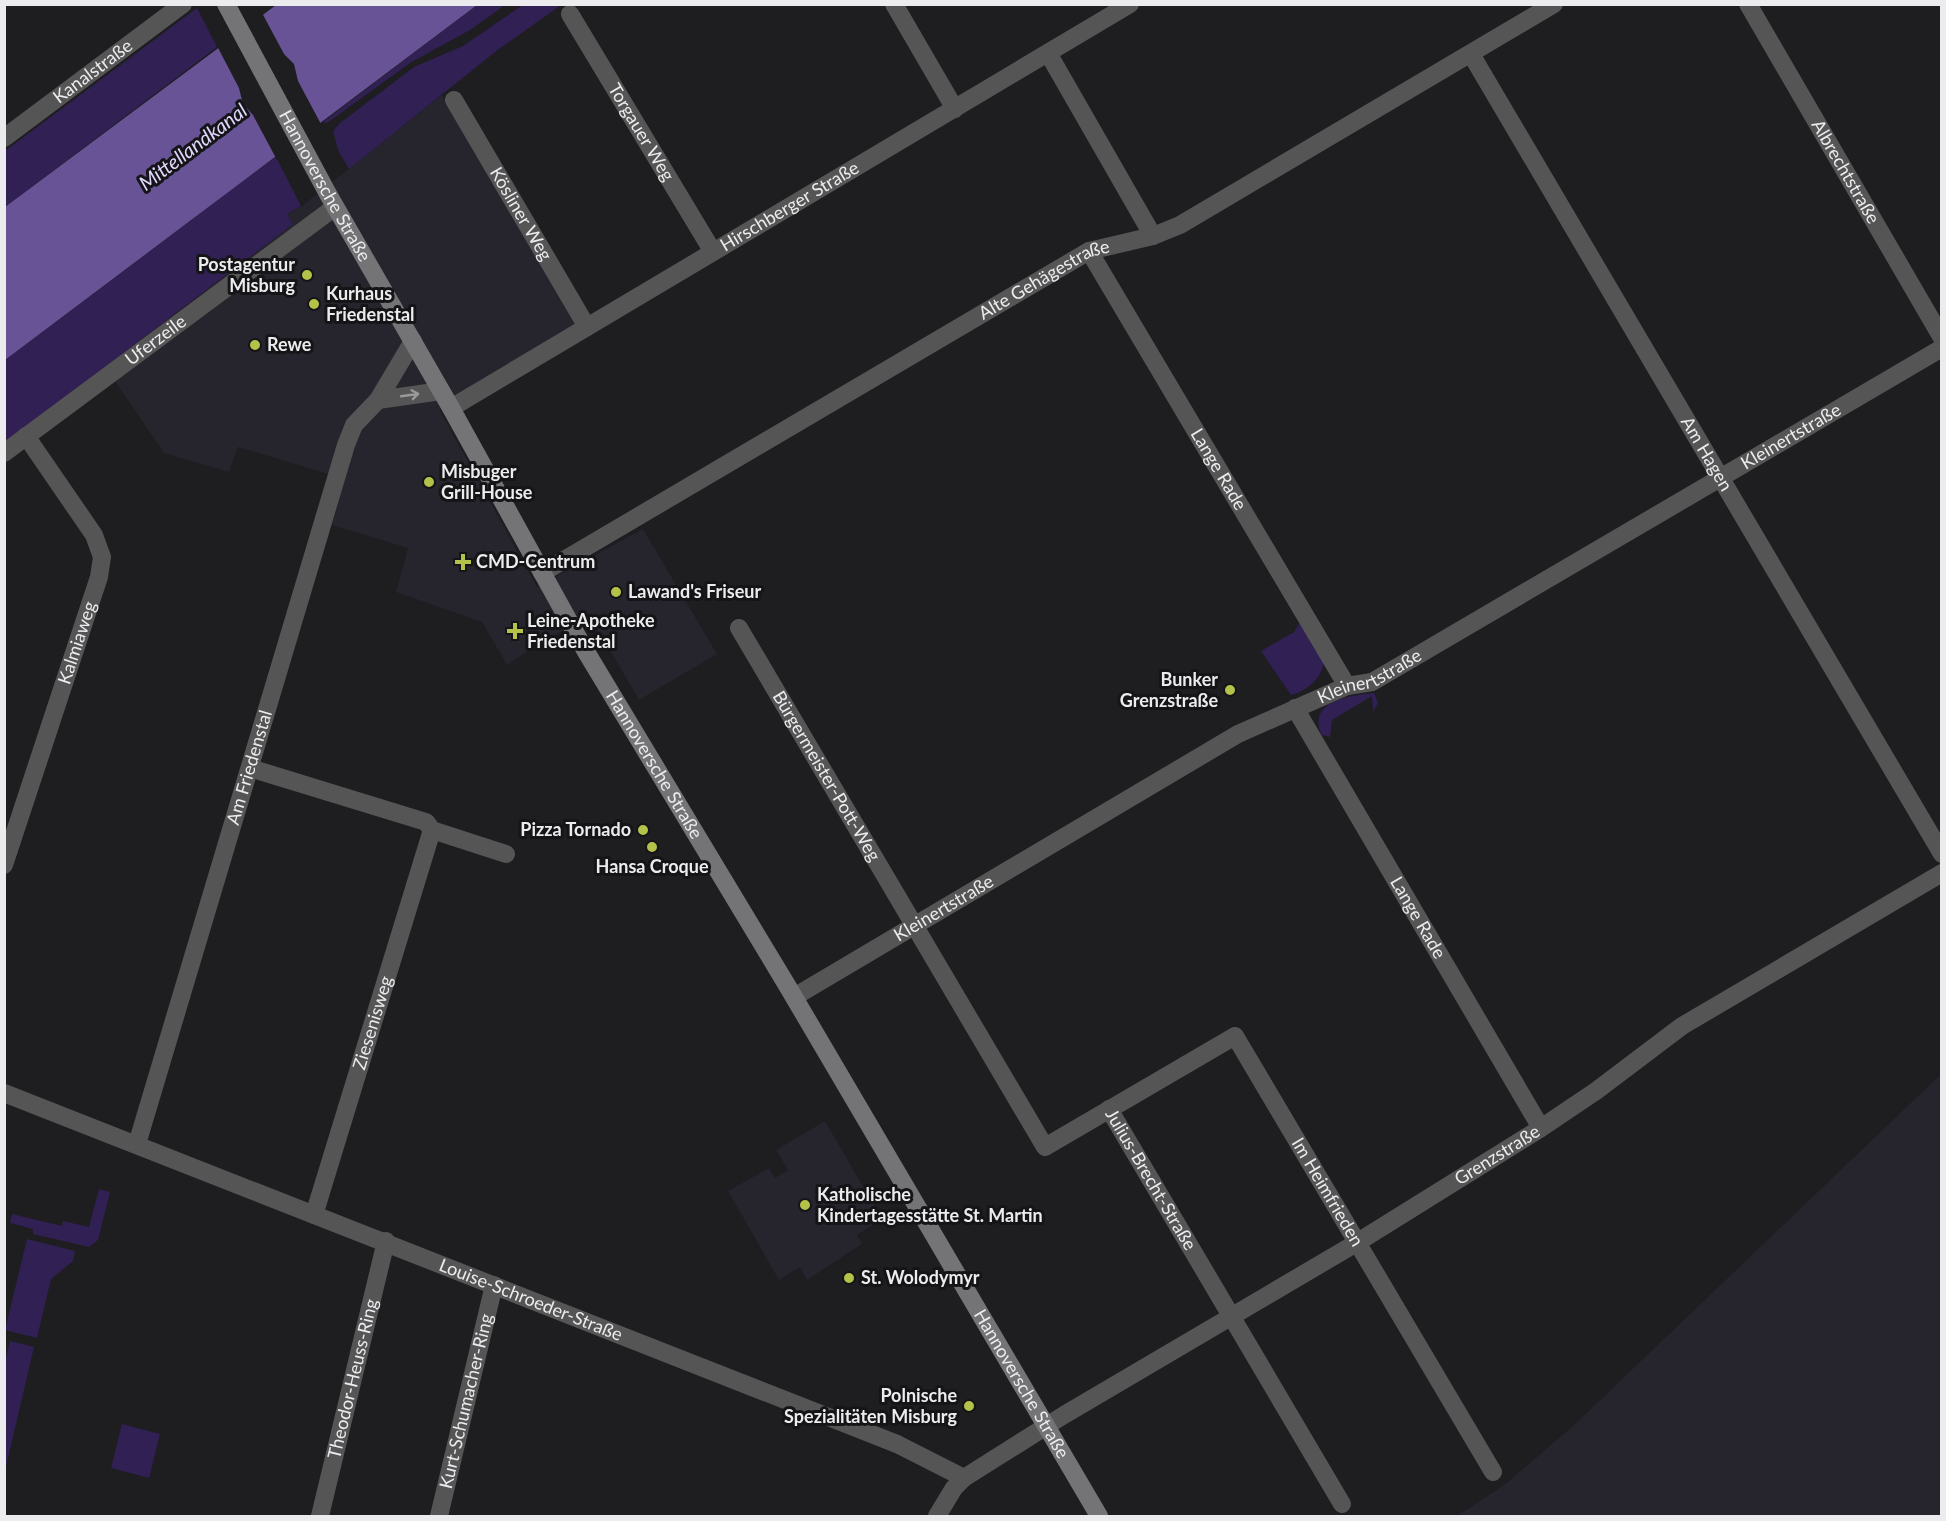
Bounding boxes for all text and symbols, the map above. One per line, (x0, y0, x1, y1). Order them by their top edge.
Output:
street label: Kanalstraße (48, 34, 136, 108)
street label: Torgauer Weg (604, 79, 680, 185)
water label: Mittellandkanal (134, 97, 252, 195)
street label: Hannoversche Straße (275, 106, 376, 265)
street label: Albrechtstraße (1807, 115, 1885, 227)
street label: Hirschberger Straße (716, 156, 862, 255)
street label: Kösliner Weg (486, 163, 557, 264)
street label: Alte Gehägestraße (974, 235, 1111, 324)
place label: Postagentur Misburg (198, 253, 295, 296)
marker: Postagentur Misburg (300, 268, 314, 282)
place label: Kurhaus Friedenstal (326, 282, 415, 325)
marker: Kurhaus Friedenstal (307, 297, 321, 311)
street label: Uferzeile (120, 310, 190, 369)
place label: Rewe (267, 333, 312, 355)
marker: Rewe (248, 338, 262, 352)
one-way arrow (400, 390, 420, 401)
street label: Kleinertstraße (1736, 398, 1844, 474)
street label: Am Hagen (1677, 412, 1738, 495)
street label: Lange Rade (1187, 424, 1252, 514)
place label: Misbuger Grill-House (441, 460, 533, 503)
marker: Misbuger Grill-House (422, 475, 436, 489)
place label: CMD-Centrum (476, 550, 595, 572)
marker: CMD-Centrum (454, 553, 472, 571)
place label: Lawand's Friseur (628, 580, 762, 602)
marker: Lawand's Friseur (609, 585, 623, 599)
street label: Kalmiaweg (52, 598, 100, 687)
place label: Leine-Apotheke Friedenstal (527, 609, 655, 652)
marker: Leine-Apotheke Friedenstal (508, 624, 522, 638)
street label: Kleinertstraße (1314, 644, 1425, 708)
place label: Bunker Grenzstraße (1120, 668, 1218, 711)
marker: Bunker Grenzstraße (1223, 683, 1237, 697)
street label: Hannoversche Straße (602, 686, 708, 842)
street label: Bürgermeister-Pott-Weg (768, 687, 886, 865)
street label: Am Friedenstal (221, 707, 276, 827)
place label: Pizza Tornado (520, 818, 631, 840)
marker: Pizza Tornado (636, 823, 650, 837)
marker: Hansa Croque (645, 840, 659, 854)
place label: Hansa Croque (596, 855, 709, 877)
street label: Kleinertstraße (889, 869, 997, 946)
street label: Lange Rade (1386, 872, 1451, 962)
street label: Ziesenisweg (347, 973, 397, 1072)
street label: Julius-Brecht-Straße (1101, 1104, 1202, 1254)
street label: Grenzstraße (1450, 1120, 1543, 1189)
street label: Im Heimfrieden (1288, 1133, 1369, 1250)
place label: Katholische Kindertagesstätte St. Martin (817, 1183, 1043, 1226)
marker: Katholische Kindertagesstätte St. Martin (798, 1198, 812, 1212)
street label: Louise-Schroeder-Straße (436, 1253, 626, 1345)
place label: St. Wolodymyr (861, 1266, 980, 1288)
marker: St. Wolodymyr (842, 1271, 856, 1285)
street label: Theodor-Heuss-Ring (322, 1297, 382, 1461)
street label: Hannoversche Straße (970, 1305, 1075, 1462)
street label: Kurt-Schumacher-Ring (434, 1311, 497, 1491)
place label: Polnische Spezialitäten Misburg (784, 1384, 957, 1427)
marker: Polnische Spezialitäten Misburg (962, 1399, 976, 1413)

